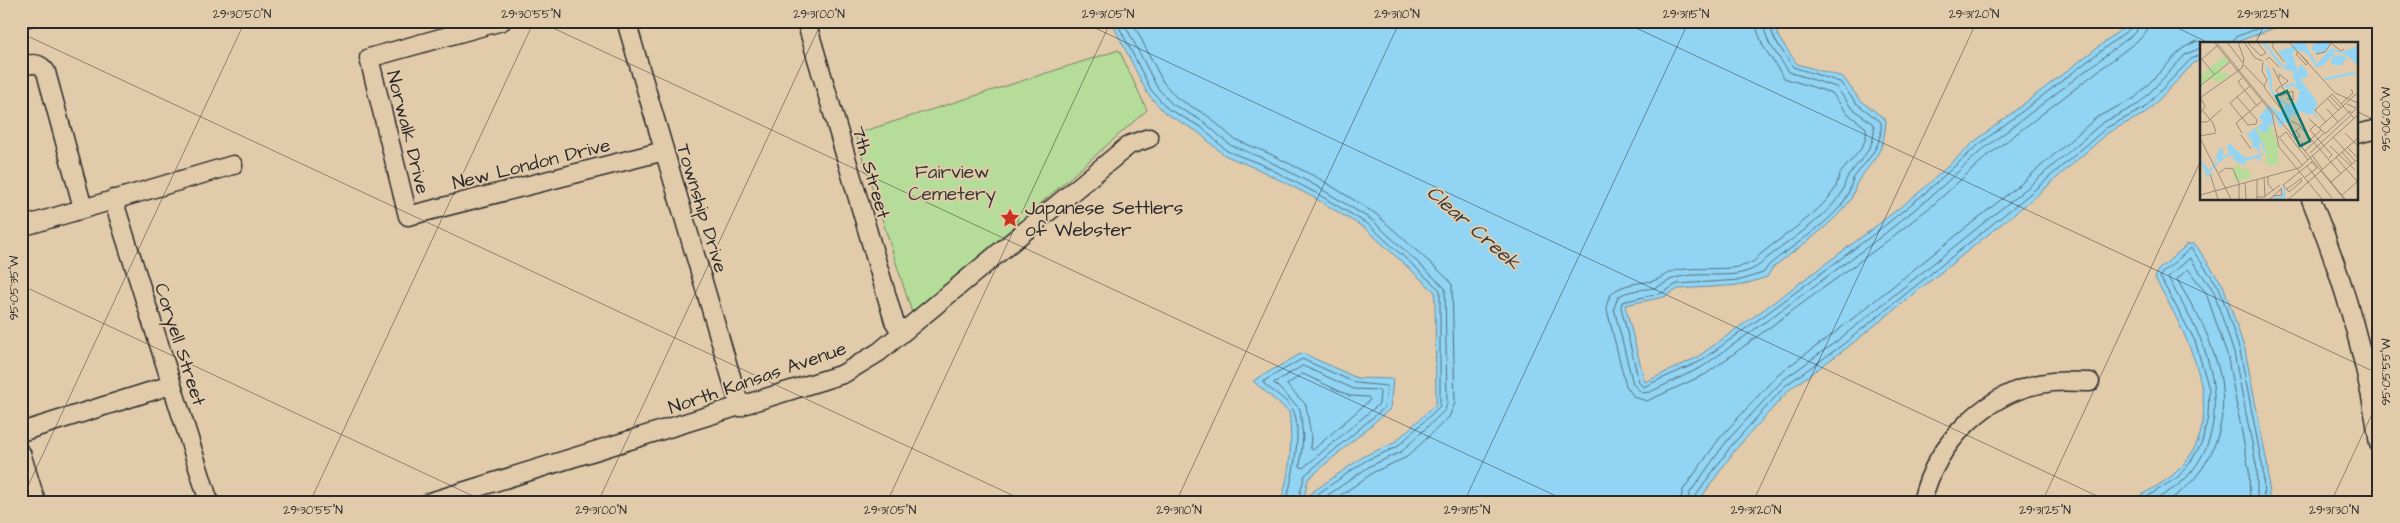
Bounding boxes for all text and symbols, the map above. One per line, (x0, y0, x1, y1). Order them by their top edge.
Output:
text: 29°30'50"N (213, 6, 272, 23)
text: 29°30'55"N (501, 6, 561, 23)
text: 29°31'00"N (793, 6, 845, 23)
text: 29°31'05"N (1082, 6, 1135, 23)
text: 29°31'10"N (1374, 6, 1420, 23)
text: 29°31'15"N (1663, 6, 1710, 23)
text: 29°31'20"N (1949, 6, 2000, 23)
text: 29°31'25"N (2237, 6, 2289, 23)
inset map (2200, 42, 2358, 200)
street label: Norwalk Drive (379, 68, 436, 197)
text: 95°06'00"W (2378, 86, 2395, 151)
street label: 7th Street (844, 123, 897, 222)
street label: New London Drive (450, 132, 613, 197)
street label: Township Drive (669, 141, 734, 276)
park label: Fairview Cemetery (908, 159, 996, 209)
water label: Clear Creek (1420, 179, 1527, 277)
place label: Japanese Settlers of Webster (1025, 195, 1183, 244)
place icon: Japanese Settlers of Webster (999, 207, 1021, 229)
text: 95°05'35"W (6, 255, 23, 320)
street label: Coryell Street (146, 280, 212, 410)
street label: North Kansas Avenue (665, 335, 850, 422)
text: 95°05'55"W (2378, 338, 2395, 406)
text: 29°30'55"N (283, 502, 343, 519)
text: 29°31'00"N (575, 502, 627, 519)
text: 29°31'05"N (864, 502, 917, 519)
text: 29°31'10"N (1156, 502, 1202, 519)
text: 29°31'15"N (1444, 502, 1491, 519)
text: 29°31'20"N (1731, 502, 1782, 519)
text: 29°31'25"N (2019, 502, 2071, 519)
text: 29°31'30"N (2309, 502, 2359, 519)

